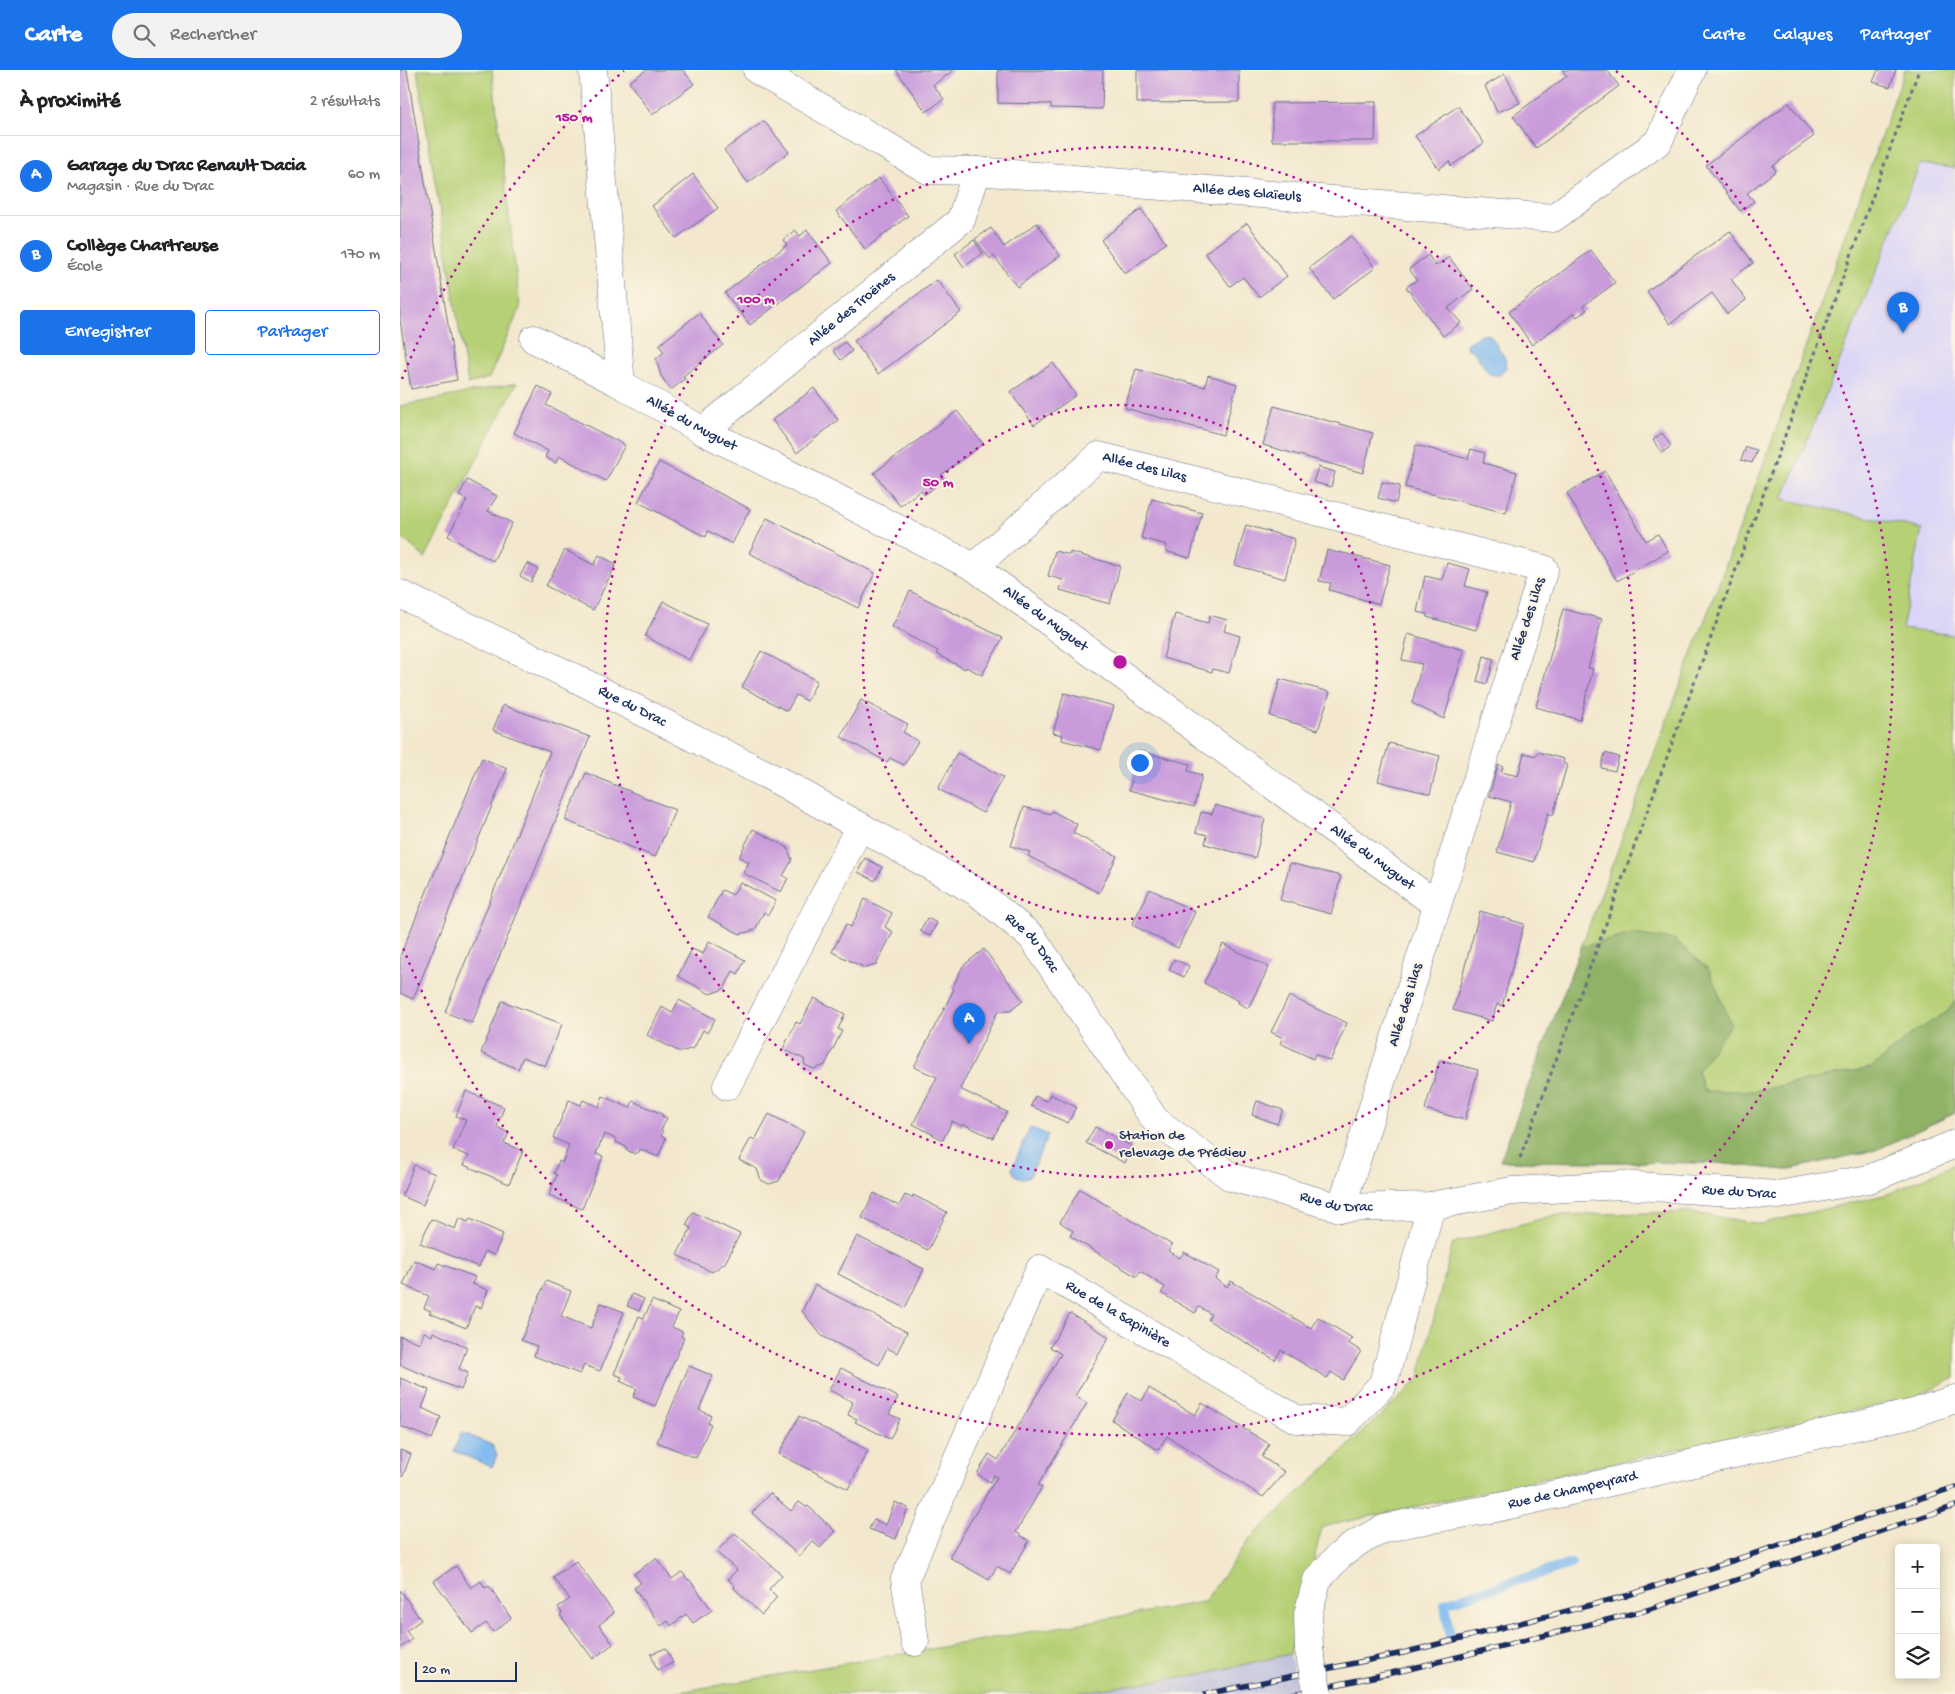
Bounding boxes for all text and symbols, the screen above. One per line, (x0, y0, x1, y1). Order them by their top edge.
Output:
search box (112, 13, 462, 58)
text: Carte (25, 21, 82, 50)
icon: search (130, 21, 158, 49)
text: Rechercher (170, 24, 256, 47)
text: Carte (1703, 25, 1746, 46)
text: Calques (1774, 25, 1832, 46)
text: Partager (1860, 25, 1930, 46)
text: À proximité (20, 90, 121, 115)
text: 2 résultats (310, 93, 380, 112)
text: 150 m (555, 109, 593, 127)
text: Garage du Drac Renault Dacia (67, 155, 306, 178)
text: A (31, 166, 41, 185)
text: 60 m (348, 166, 380, 185)
text: Magasin · Rue du Drac (67, 178, 214, 197)
street label: Allée des Glaïeuls (1192, 180, 1302, 206)
text: Collège Chartreuse (67, 235, 218, 258)
text: B (32, 246, 40, 265)
text: 170 m (341, 246, 380, 265)
text: École (67, 258, 103, 277)
street label: Allée des Troënes (804, 268, 899, 350)
text: 100 m (736, 291, 775, 309)
pin: B (1887, 292, 1919, 333)
button: Enregistrer (20, 310, 195, 355)
button: Partager (205, 310, 380, 355)
street label: Allée du Muguet (643, 391, 742, 456)
street label: Allée des Lilas (1100, 448, 1189, 487)
text: 50 m (923, 474, 954, 492)
street label: Allée des Lilas (1506, 575, 1550, 663)
street label: Allée du Muguet (999, 582, 1093, 657)
centre of rings (1111, 653, 1129, 671)
street label: Rue du Drac (595, 682, 670, 732)
your location (1127, 750, 1153, 776)
street label: Allée du Muguet (1326, 821, 1420, 896)
street label: Rue du Drac (1001, 909, 1063, 977)
street label: Allée des Lilas (1385, 961, 1427, 1049)
pin: A (953, 1003, 985, 1044)
place label: Station de relevage de Prédieu (1119, 1127, 1246, 1162)
marker: Station de relevage de Prédieu (1103, 1139, 1115, 1151)
street label: Rue du Drac (1701, 1181, 1777, 1204)
street label: Rue du Drac (1298, 1188, 1374, 1217)
street label: Rue de la Sapinière (1062, 1277, 1174, 1352)
street label: Rue de Champeyrard (1506, 1467, 1640, 1514)
map controls (1895, 1544, 1940, 1679)
button: + (1895, 1544, 1940, 1589)
button: − (1895, 1589, 1940, 1634)
button: layers (1895, 1634, 1940, 1679)
scale bar (415, 1659, 518, 1682)
text: 20 m (422, 1662, 450, 1679)

